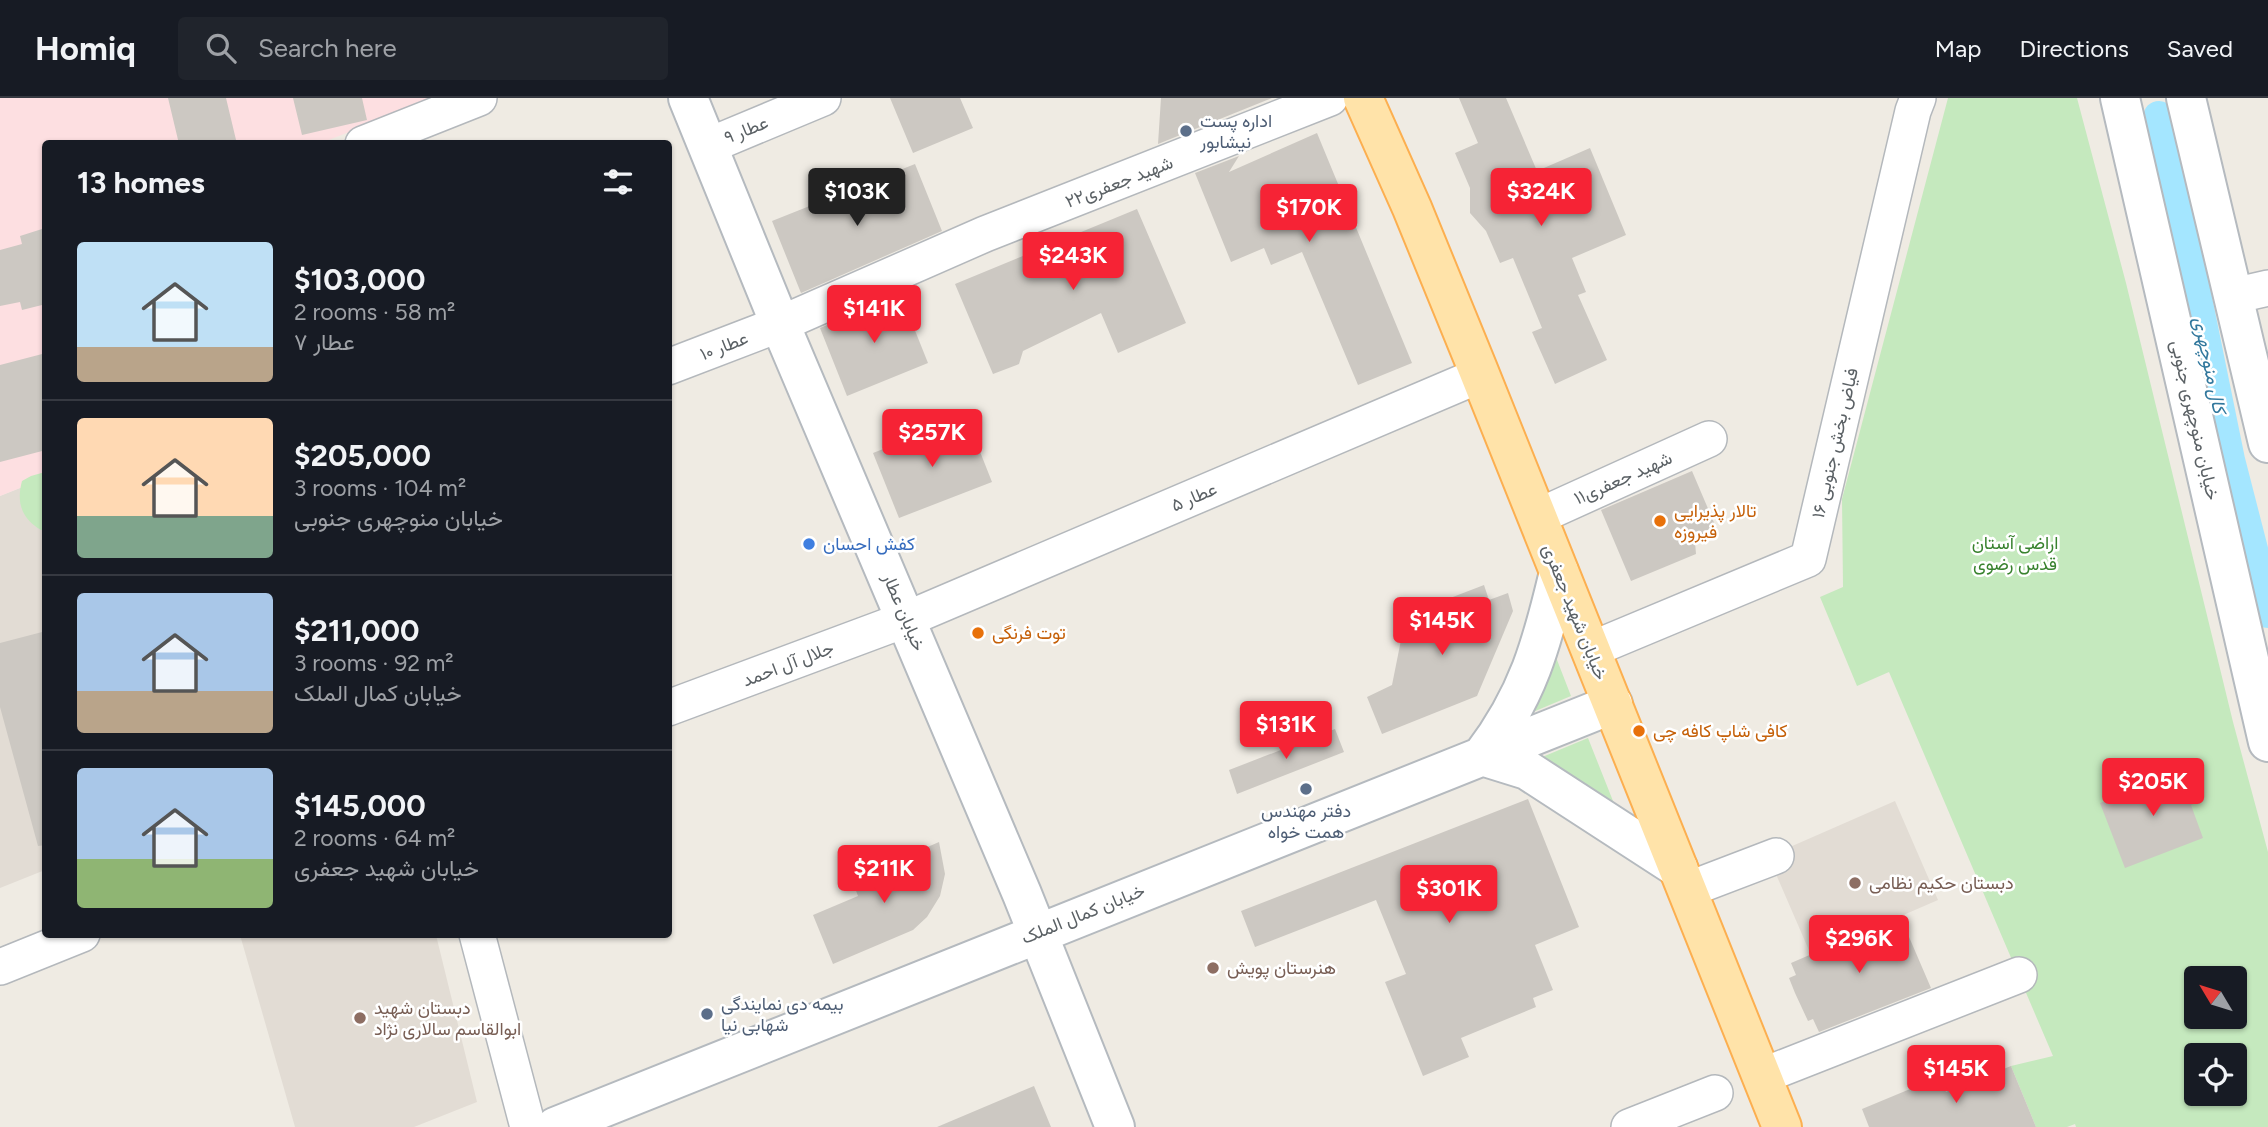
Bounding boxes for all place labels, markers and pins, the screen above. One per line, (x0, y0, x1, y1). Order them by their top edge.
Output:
place label: اداره پست نیشابور (1199, 110, 1272, 153)
marker: اداره پست نیشابور (1178, 123, 1194, 139)
pin: $103K (808, 169, 906, 228)
pin: $324K (1492, 169, 1590, 228)
pin: $170K (1260, 184, 1358, 244)
pin: $243K (1024, 232, 1122, 292)
pin: $141K (825, 286, 923, 345)
pin: $257K (883, 410, 981, 469)
place label: تالار پذیرایی فیروزه (1674, 500, 1757, 543)
marker: تالار پذیرایی فیروزه (1652, 513, 1668, 529)
place label: کفش احسان (823, 533, 915, 555)
marker: کفش احسان (801, 536, 817, 552)
pin: $145K (1393, 598, 1491, 657)
place label: توت فرنگی (992, 622, 1066, 644)
marker: توت فرنگی (970, 625, 986, 641)
pin: $131K (1237, 702, 1335, 761)
place label: کافی شاپ کافه چی (1653, 720, 1788, 743)
marker: کافی شاپ کافه چی (1631, 723, 1647, 739)
pin: $205K (2104, 758, 2202, 818)
marker: دفتر مهندس همت خواه (1298, 781, 1314, 797)
place label: دفتر مهندس همت خواه (1261, 800, 1351, 843)
pin: $211K (835, 846, 933, 905)
pin: $301K (1400, 866, 1498, 925)
place label: دبستان حکیم نظامی (1869, 872, 2014, 895)
marker: دبستان حکیم نظامی (1847, 875, 1863, 891)
pin: $296K (1810, 916, 1908, 975)
place label: هنرستان پویش (1227, 957, 1336, 980)
marker: هنرستان پویش (1205, 960, 1221, 976)
place label: بیمه دی نمایندگی شهابی نیا (721, 993, 844, 1036)
place label: دبستان شهید ابوالقاسم سالاری نژاد (374, 997, 521, 1041)
marker: بیمه دی نمایندگی شهابی نیا (699, 1006, 715, 1022)
marker: دبستان شهید ابوالقاسم سالاری نژاد (352, 1010, 368, 1026)
pin: $145K (1907, 1046, 2005, 1105)

